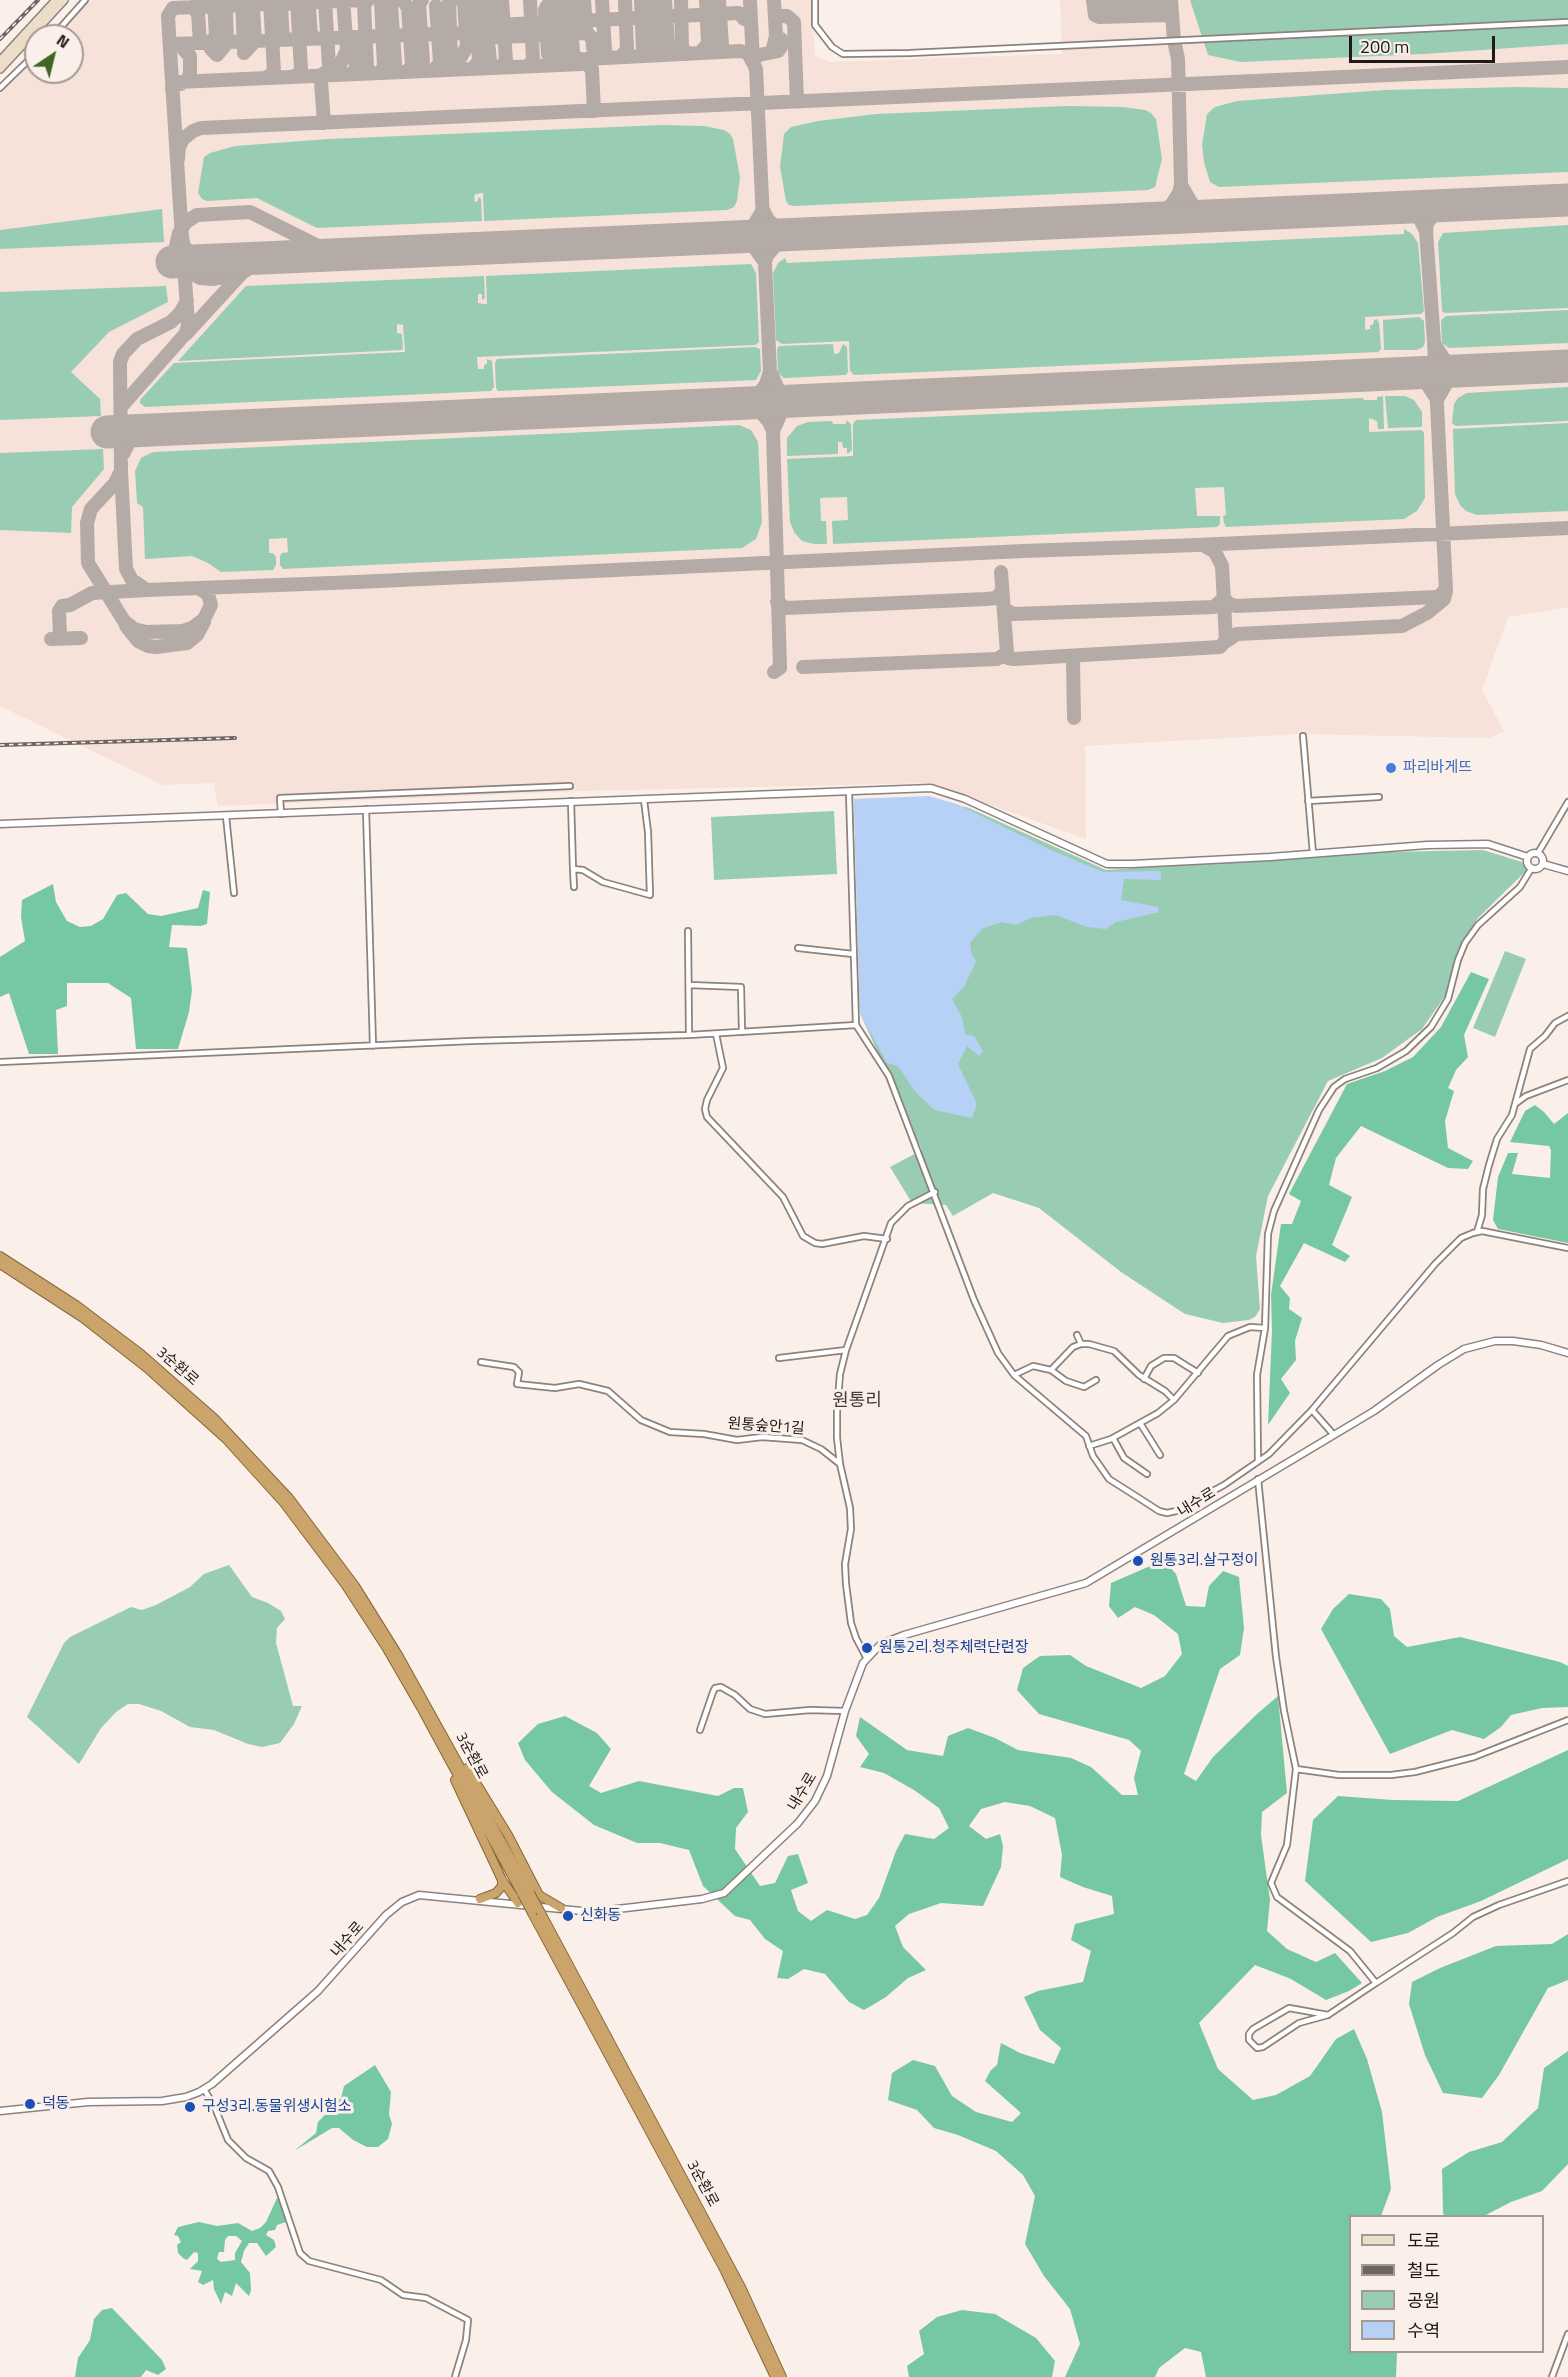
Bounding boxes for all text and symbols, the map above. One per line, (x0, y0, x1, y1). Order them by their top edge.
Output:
north arrow (24, 24, 84, 84)
scale bar (1352, 24, 1498, 62)
text: N (52, 28, 75, 54)
text: 200 m (1360, 33, 1409, 60)
place label: 파리바게뜨 (1403, 759, 1472, 777)
marker: 파리바게뜨 (1384, 761, 1398, 775)
street label: 3순환로 (152, 1344, 202, 1390)
district label: 원통리 (832, 1391, 882, 1413)
street label: 원통숲안1길 (727, 1415, 805, 1439)
street label: 내수로 (1175, 1484, 1219, 1522)
place label: 원통3리.살구정이 (1150, 1552, 1258, 1570)
marker: 원통3리.살구정이 (1131, 1554, 1145, 1568)
place label: 원통2리.청주체력단련장 (879, 1639, 1029, 1657)
marker: 원통2리.청주체력단련장 (860, 1641, 874, 1655)
street label: 3순환로 (451, 1730, 491, 1782)
street label: 내수로 (785, 1770, 821, 1814)
place label: 신화동 (580, 1907, 621, 1925)
marker: 신화동 (561, 1909, 575, 1923)
street label: 내수로 (328, 1918, 368, 1962)
place label: 덕동 (42, 2095, 70, 2113)
marker: 덕동 (23, 2097, 37, 2111)
place label: 구성3리.동물위생시험소 (202, 2098, 352, 2116)
marker: 구성3리.동물위생시험소 (183, 2100, 197, 2114)
street label: 3순환로 (682, 2158, 722, 2210)
legend (1349, 2215, 1544, 2353)
text: 도로 (1407, 2227, 1440, 2254)
text: 철도 (1407, 2257, 1440, 2284)
text: 공원 (1407, 2287, 1440, 2314)
text: 수역 (1407, 2317, 1440, 2344)

